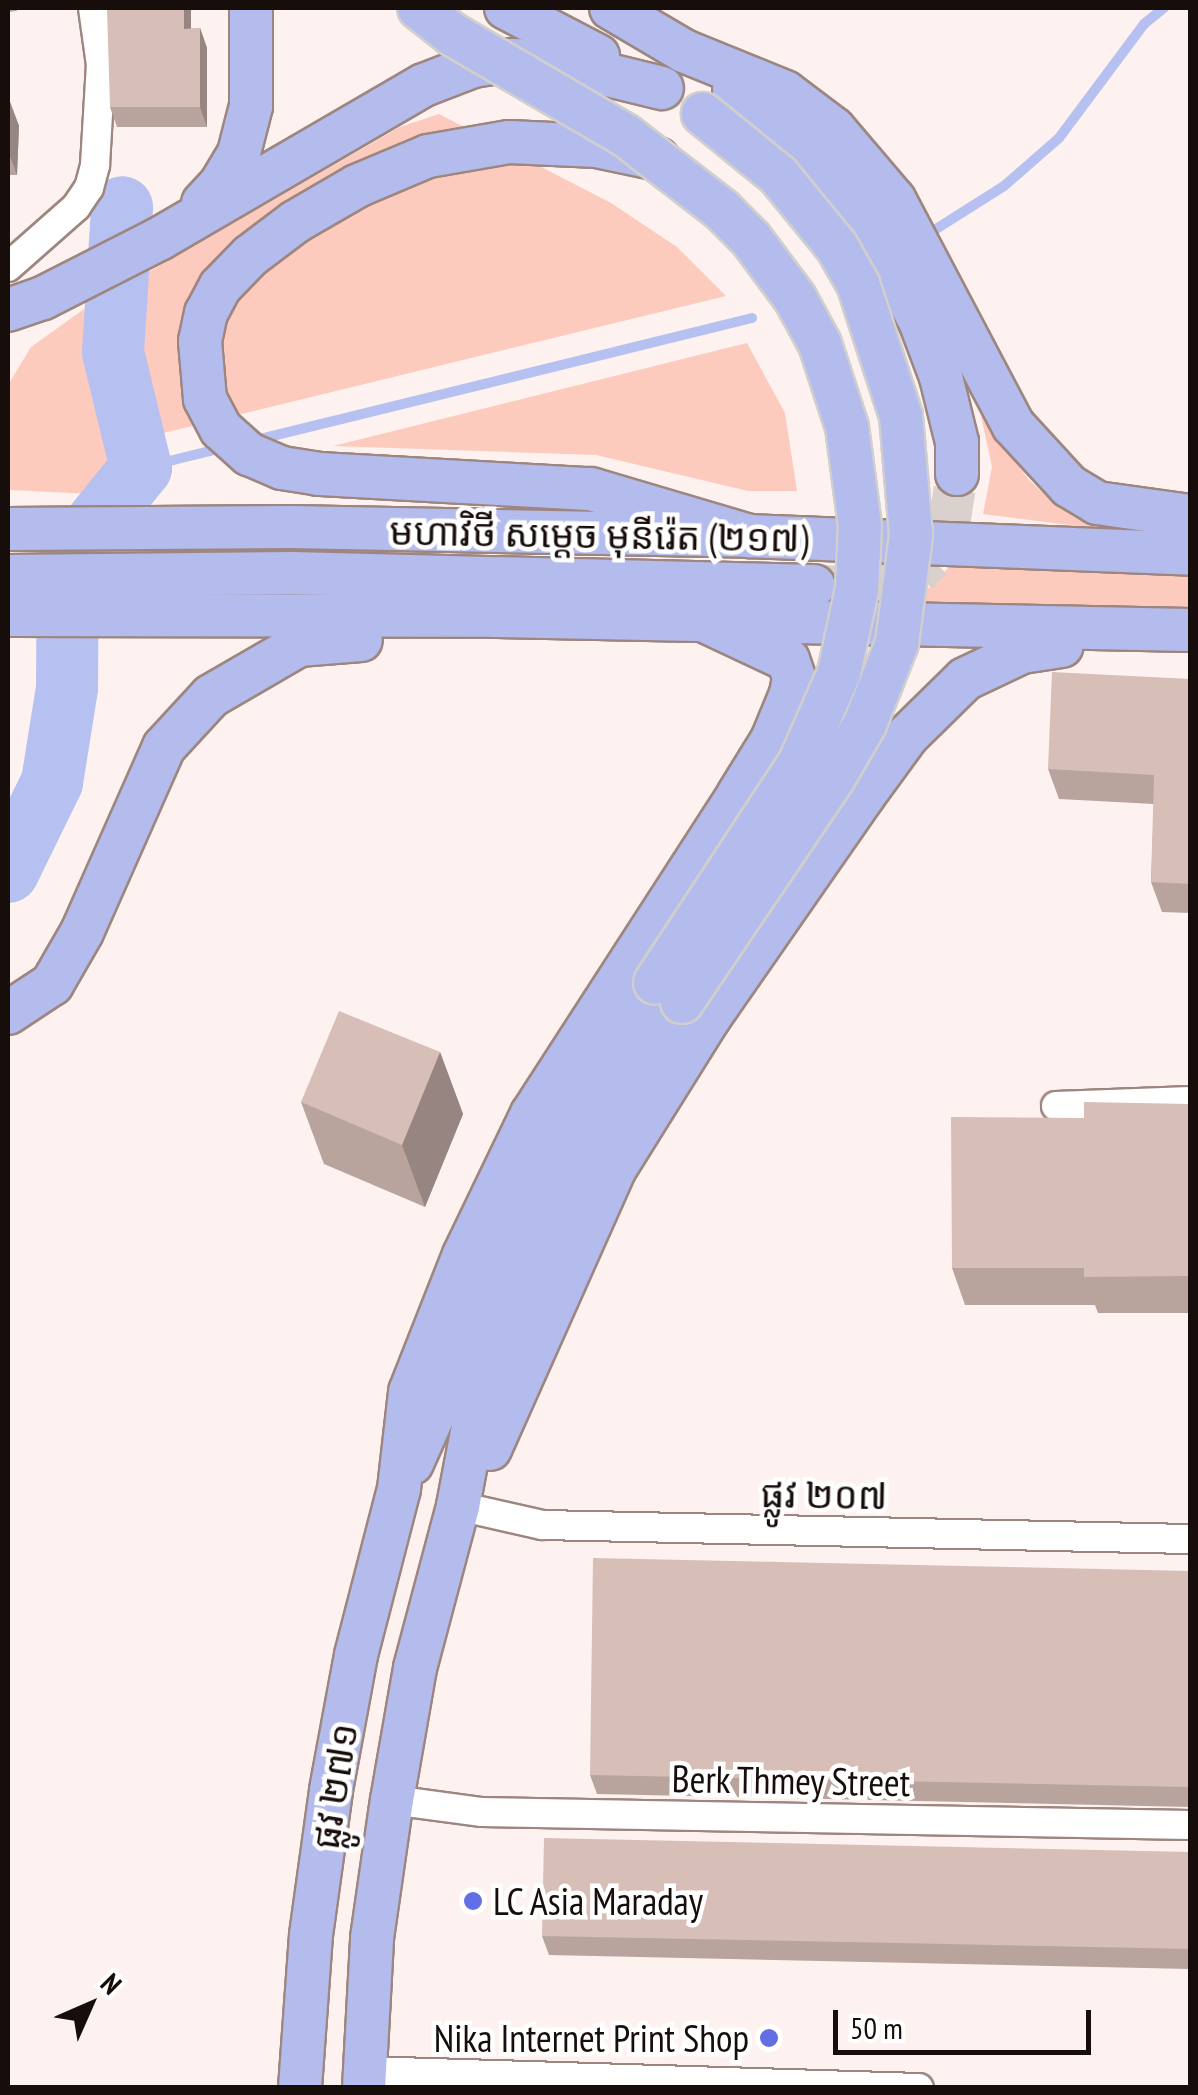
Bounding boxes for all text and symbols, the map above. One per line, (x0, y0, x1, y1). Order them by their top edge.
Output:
street label: មហាវិថី សម្តេច មុនីរ៉េត (២១៧) (389, 508, 809, 560)
street label: ផ្លូវ ២០៧ (760, 1470, 888, 1518)
street label: ផ្លូវ ២៧១ (302, 1720, 366, 1852)
street label: Berk Thmey Street (670, 1755, 912, 1805)
place label: LC Asia Maraday (493, 1878, 705, 1924)
marker: LC Asia Maraday (462, 1890, 484, 1912)
north arrow (40, 1955, 140, 2055)
text: N (93, 1965, 130, 2002)
scale bar (838, 1990, 1096, 2052)
text: 50 m (850, 2008, 903, 2047)
place label: Nika Internet Print Shop (434, 2015, 749, 2061)
marker: Nika Internet Print Shop (758, 2027, 780, 2049)

